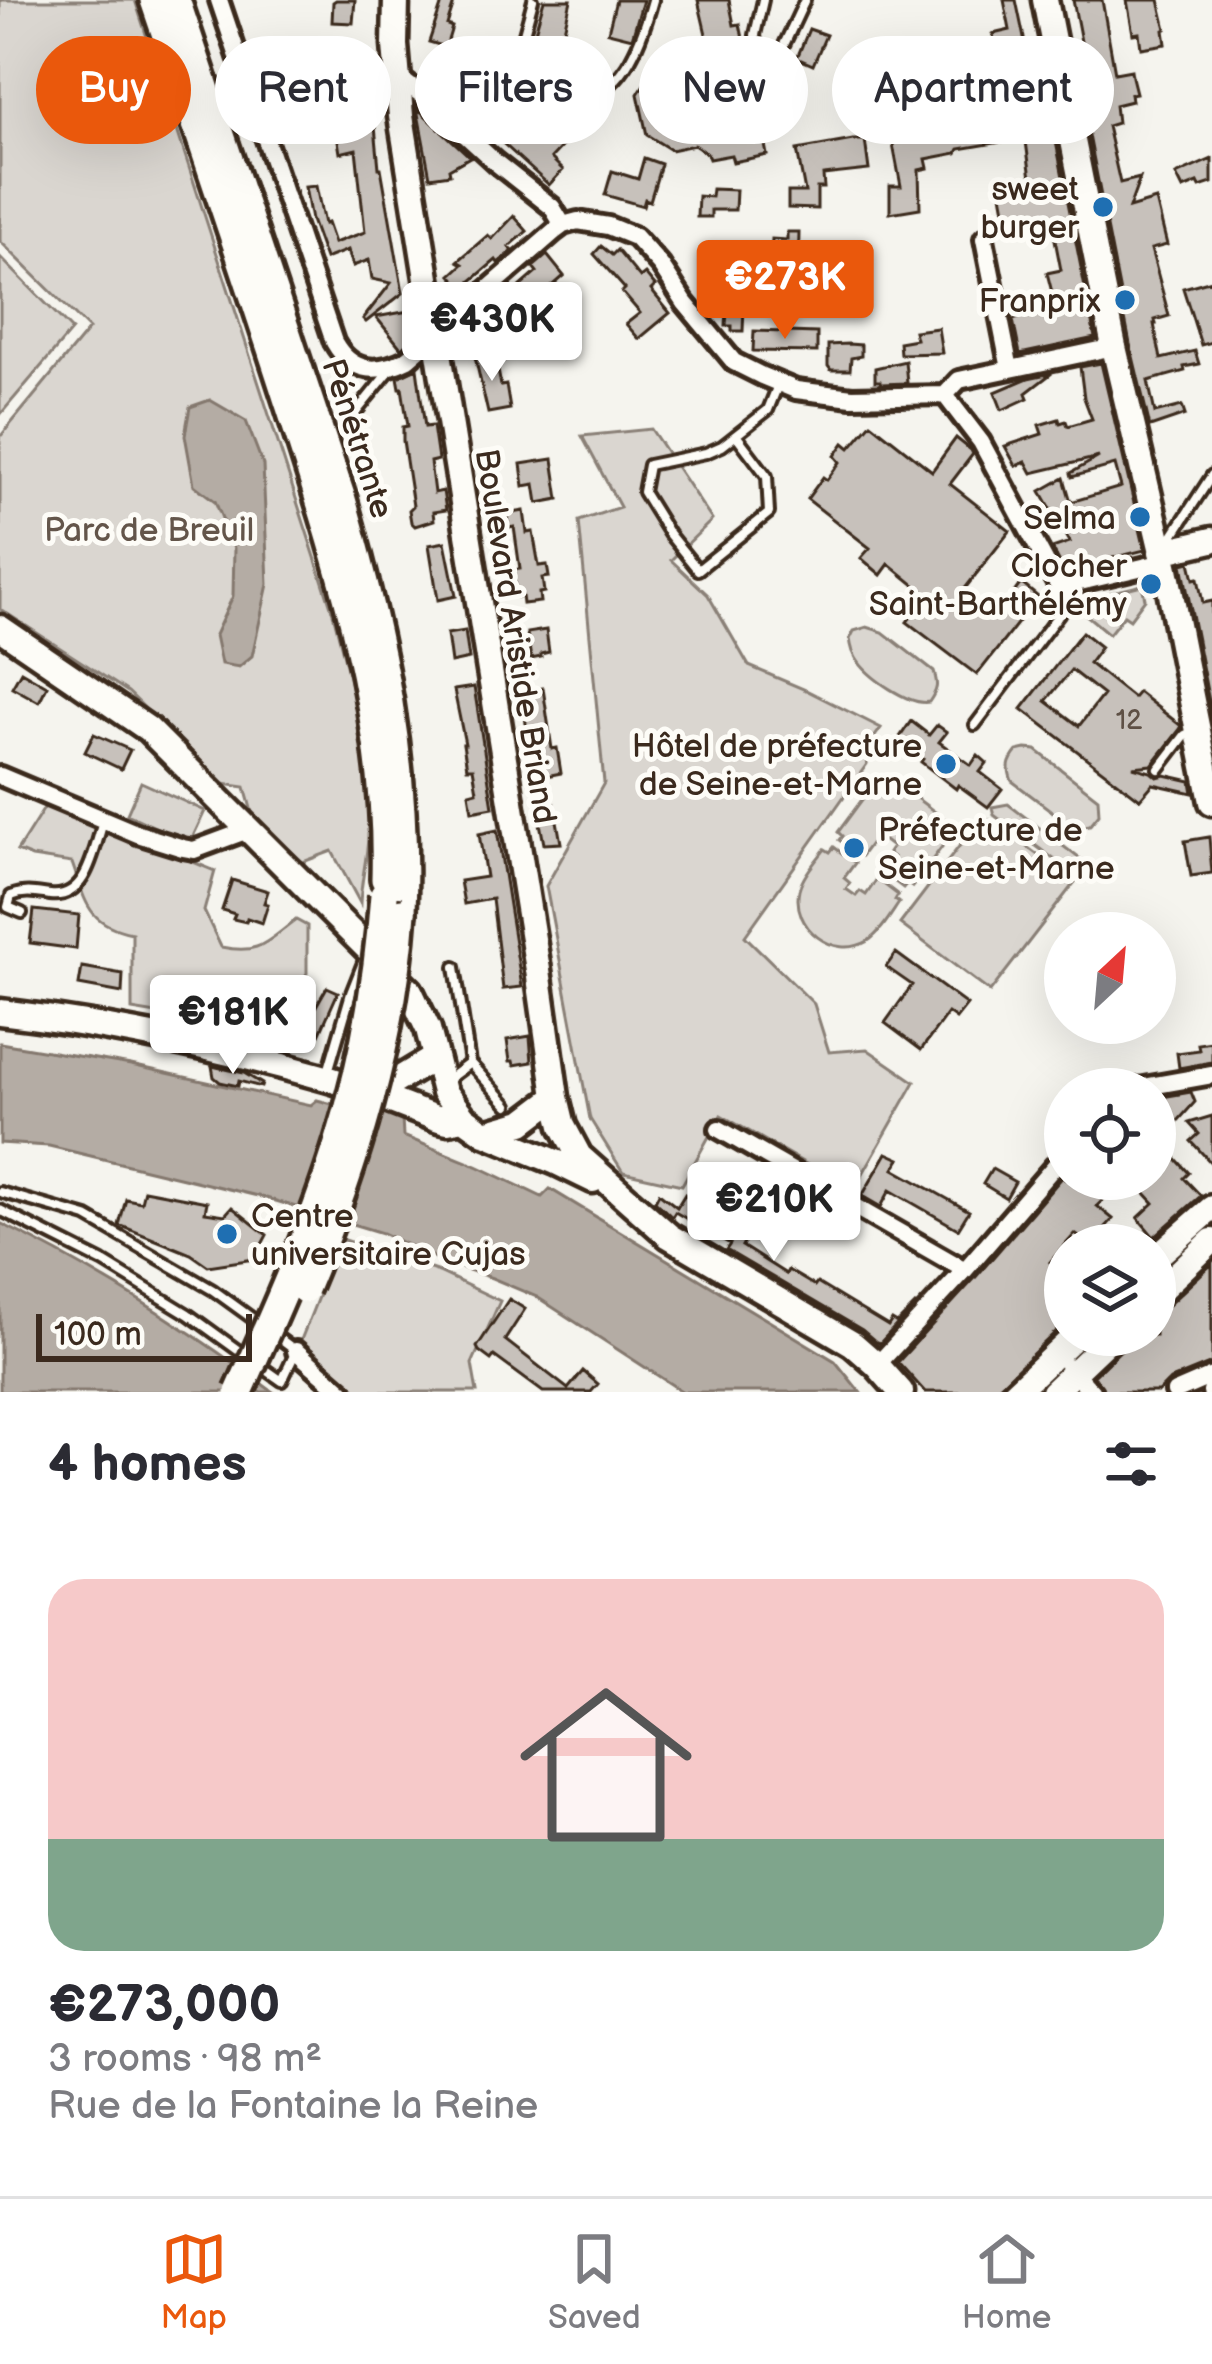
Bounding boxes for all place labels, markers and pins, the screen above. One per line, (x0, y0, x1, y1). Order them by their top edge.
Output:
place label: sweet burger (981, 170, 1080, 248)
marker: sweet burger (1090, 194, 1116, 220)
pin: €273K (701, 240, 869, 342)
pin: €430K (408, 282, 576, 384)
place label: Franprix (979, 282, 1102, 322)
marker: Franprix (1112, 287, 1138, 313)
place label: Selma (1023, 499, 1116, 539)
marker: Selma (1127, 504, 1153, 530)
place label: Clocher Saint-Barthélémy (869, 547, 1128, 625)
marker: Clocher Saint-Barthélémy (1138, 571, 1164, 597)
place label: Hôtel de préfecture de Seine-et-Marne (632, 727, 922, 805)
marker: Hôtel de préfecture de Seine-et-Marne (933, 751, 959, 777)
place label: Préfecture de Seine-et-Marne (878, 811, 1115, 889)
marker: Préfecture de Seine-et-Marne (841, 835, 867, 861)
pin: €181K (149, 975, 317, 1077)
pin: €210K (690, 1162, 858, 1264)
place label: Centre universitaire Cujas (251, 1197, 526, 1275)
marker: Centre universitaire Cujas (214, 1221, 240, 1247)

